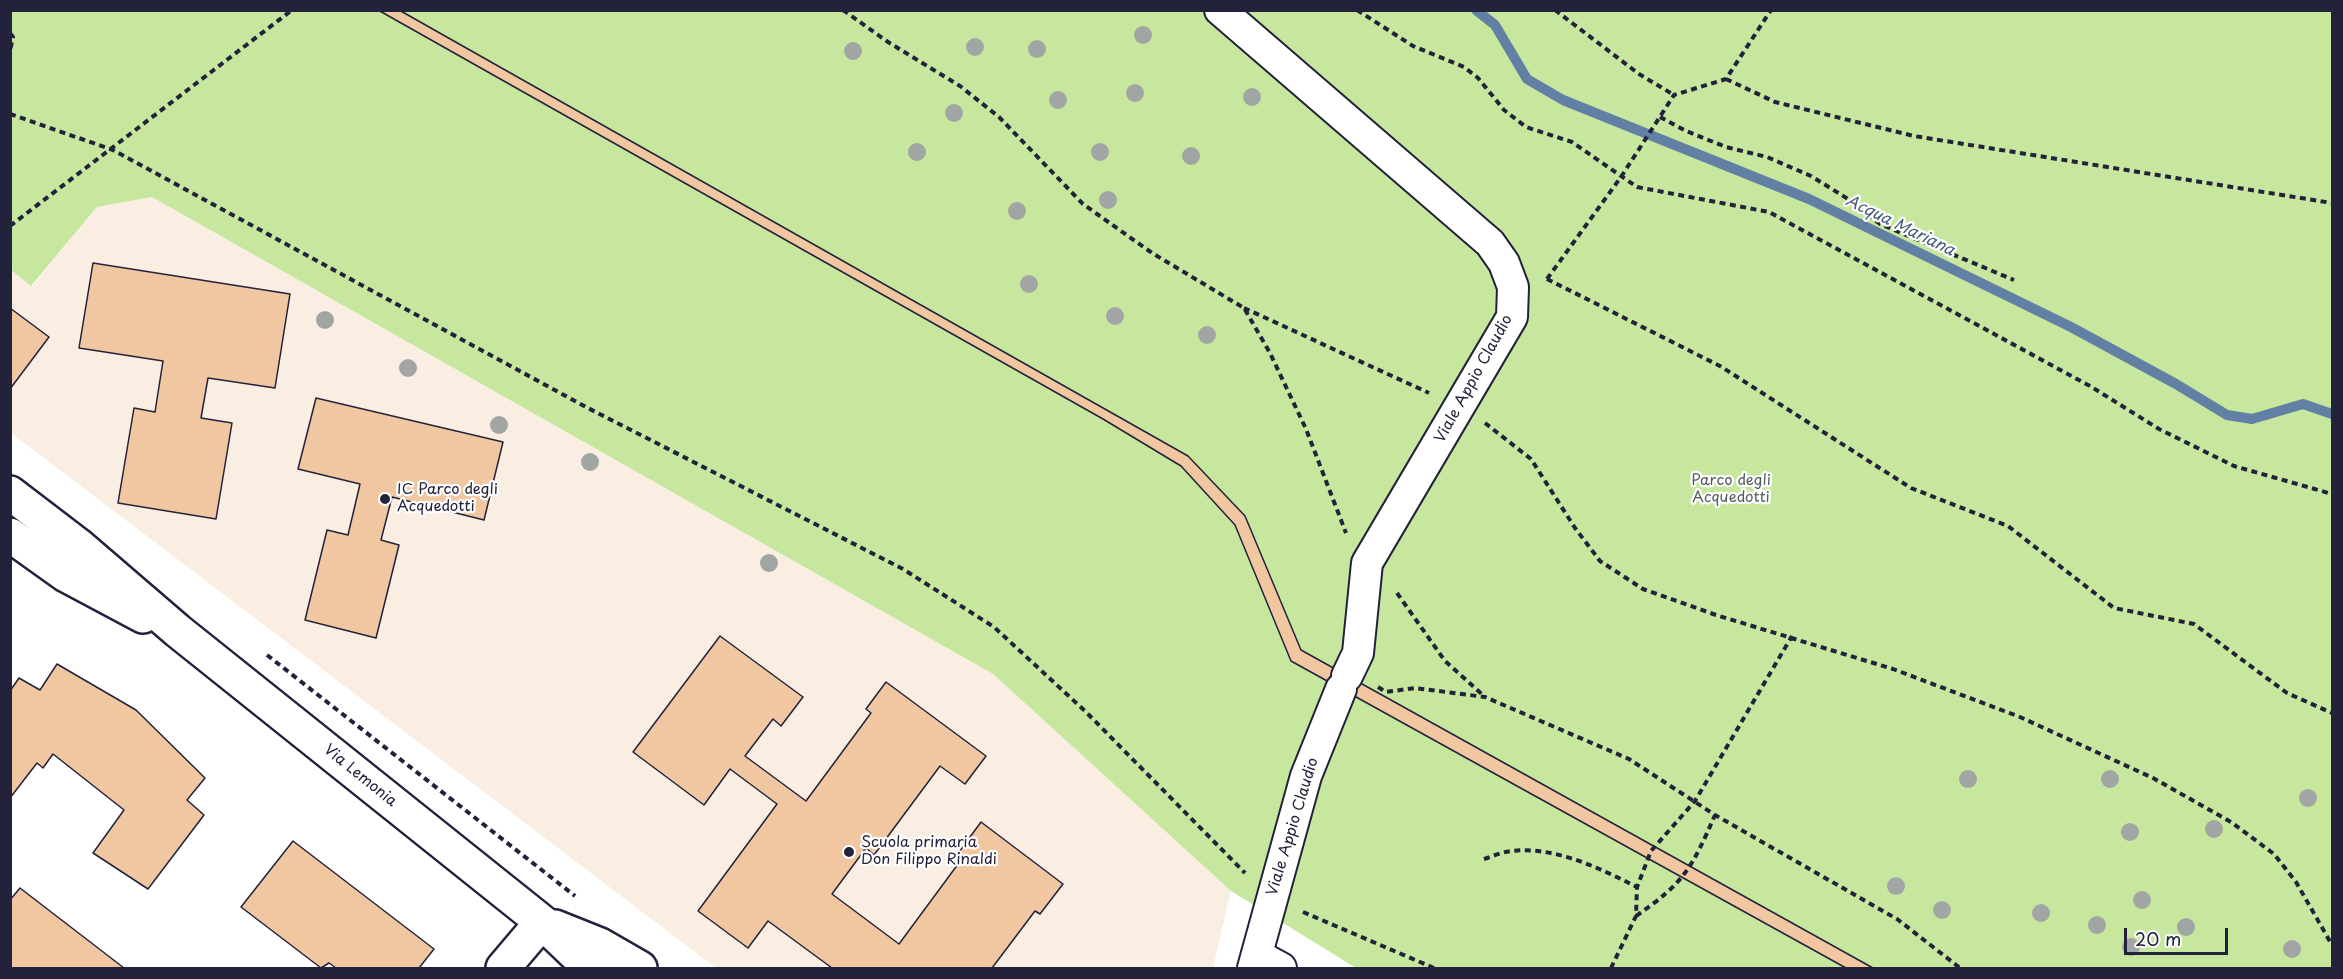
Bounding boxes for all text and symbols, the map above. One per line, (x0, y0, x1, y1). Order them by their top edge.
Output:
water label: Acqua Mariana (1843, 191, 1957, 261)
street label: Viale Appio Claudio (1431, 312, 1517, 446)
park label: Parco degli Acquedotti (1691, 472, 1771, 507)
place label: IC Parco degli Acquedotti (397, 481, 498, 516)
marker: IC Parco degli Acquedotti (378, 492, 392, 506)
street label: Via Lemonia (320, 741, 400, 811)
street label: Viale Appio Claudio (1263, 756, 1323, 898)
place label: Scuola primaria Don Filippo Rinaldi (861, 834, 997, 869)
marker: Scuola primaria Don Filippo Rinaldi (842, 845, 856, 859)
scale bar (2127, 916, 2230, 954)
text: 20 m (2135, 925, 2181, 952)

